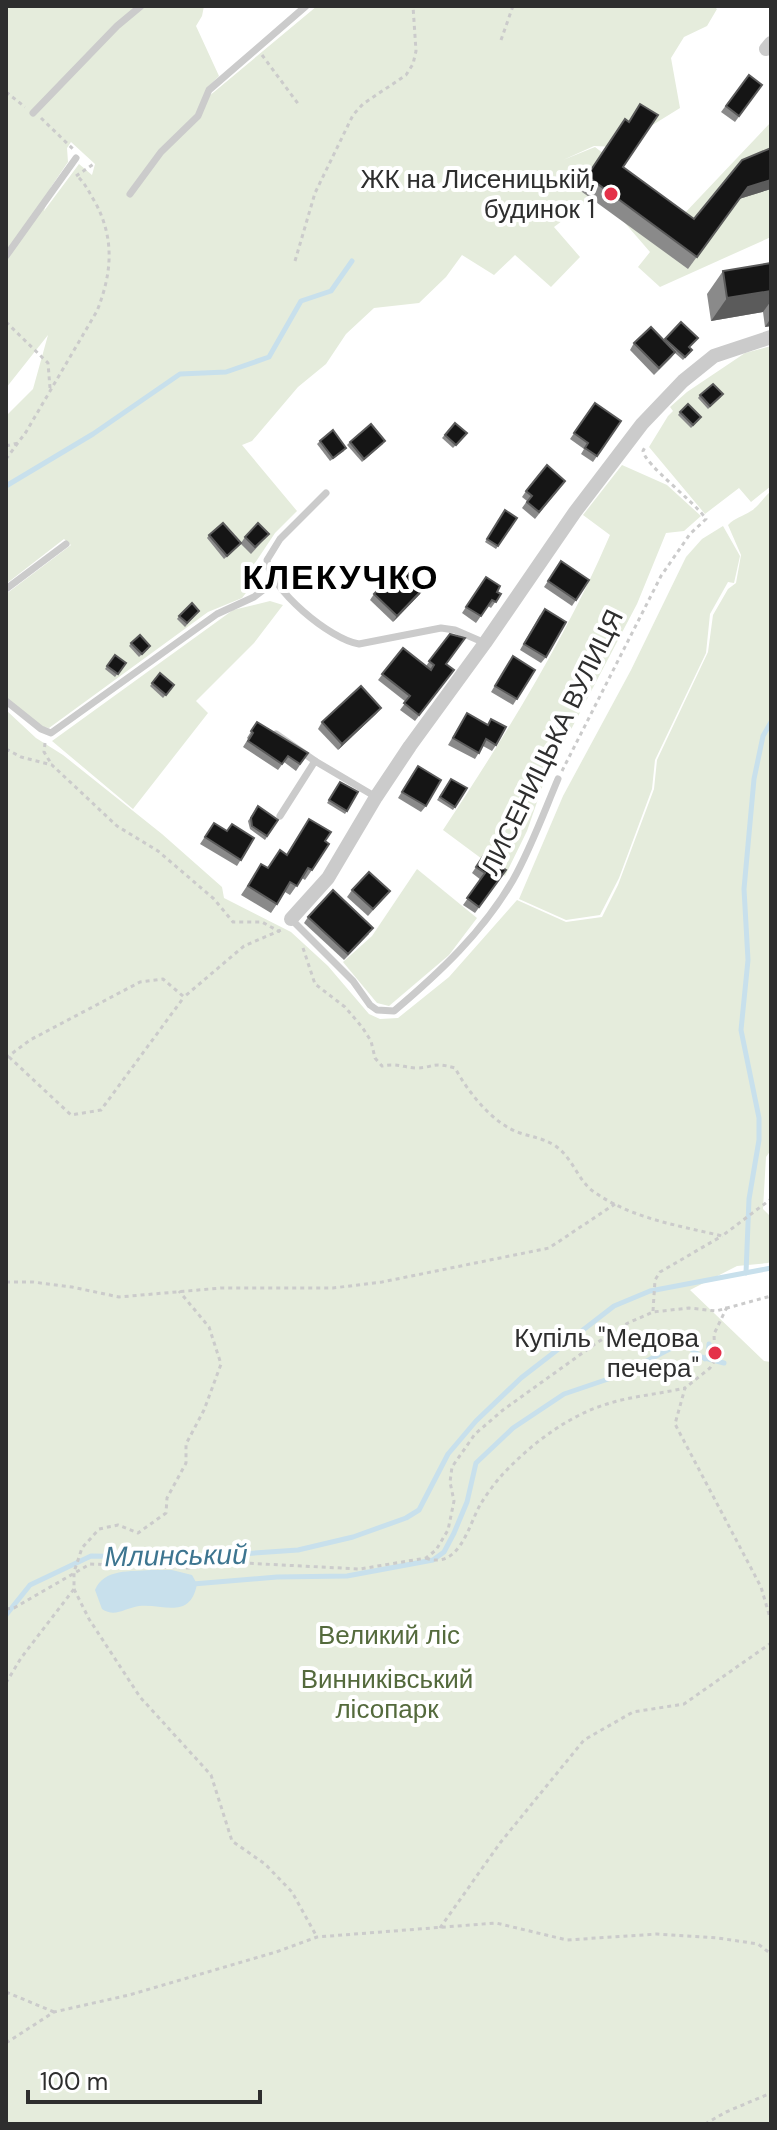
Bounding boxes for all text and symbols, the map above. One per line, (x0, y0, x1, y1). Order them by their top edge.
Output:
place label: ЖК на Лисеницькій, будинок 1 (360, 162, 595, 226)
marker: ЖК на Лисеницькій, будинок 1 (602, 185, 620, 203)
district label: КЛЕКУЧКО (242, 555, 440, 600)
street label: ЛИСЕНИЦЬКА ВУЛИЦЯ (473, 604, 631, 880)
place label: Купіль "Медова печера" (514, 1321, 700, 1385)
marker: Купіль "Медова печера" (706, 1344, 724, 1362)
water label: Млинський (104, 1536, 248, 1575)
park label: Великий ліс (318, 1618, 460, 1652)
park label: Винниківський лісопарк (301, 1662, 473, 1726)
scale bar (28, 2054, 260, 2104)
text: 100 m (40, 2066, 108, 2097)

